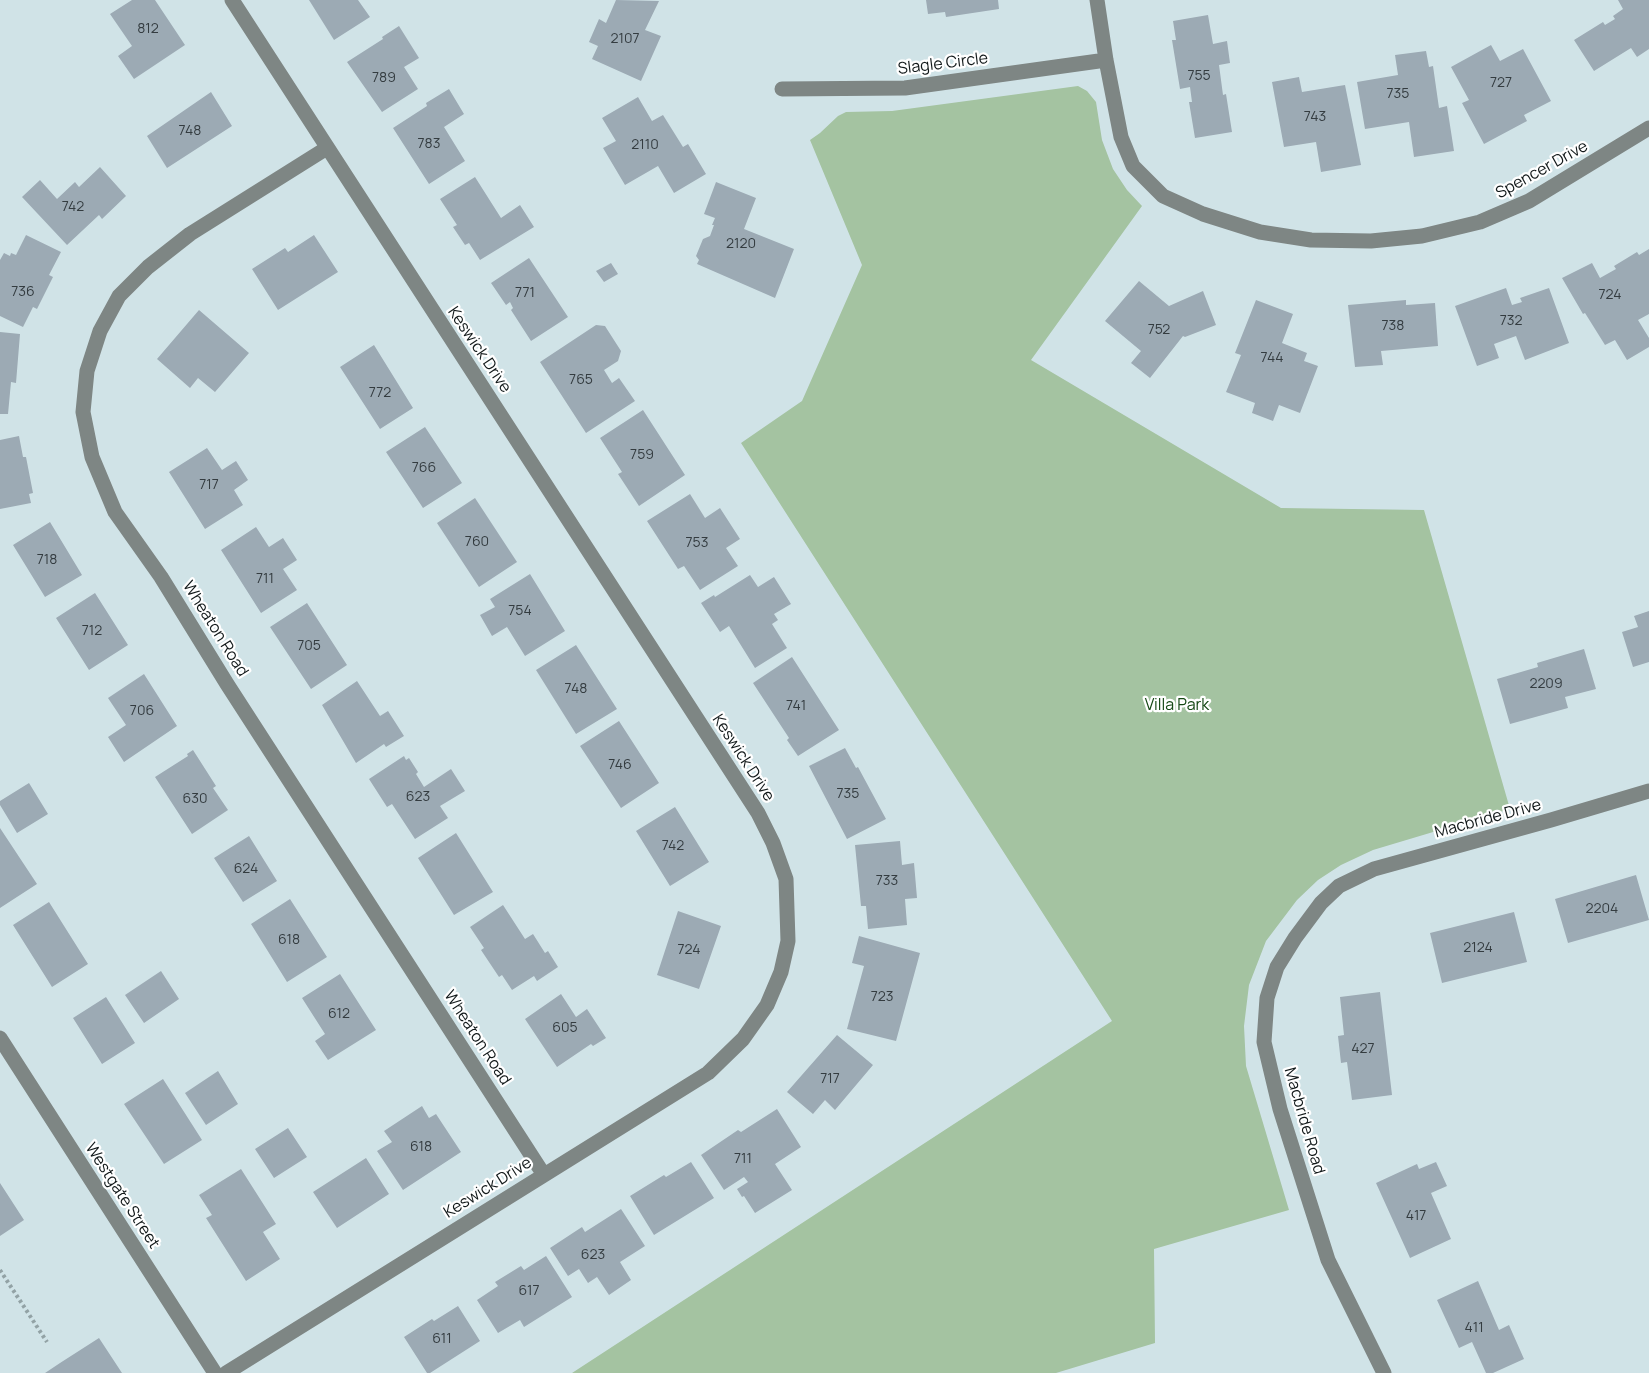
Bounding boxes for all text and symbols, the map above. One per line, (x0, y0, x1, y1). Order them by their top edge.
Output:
house number: 812 (137, 21, 159, 37)
house number: 2107 (610, 31, 640, 47)
street label: Slagle Circle (897, 49, 989, 79)
house number: 755 (1187, 68, 1211, 84)
house number: 789 (372, 70, 396, 86)
house number: 727 (1490, 75, 1512, 91)
house number: 735 (1387, 86, 1409, 102)
house number: 743 (1304, 109, 1326, 125)
house number: 748 (179, 123, 201, 139)
house number: 783 (418, 136, 440, 152)
house number: 2110 (631, 137, 659, 153)
street label: Spencer Drive (1493, 137, 1591, 203)
house number: 742 (62, 199, 84, 215)
house number: 2120 (726, 236, 756, 252)
house number: 736 (11, 284, 35, 300)
house number: 771 (515, 285, 535, 301)
house number: 724 (1599, 287, 1621, 303)
street label: Keswick Drive (443, 303, 515, 397)
house number: 732 (1500, 313, 1522, 329)
house number: 738 (1382, 318, 1404, 334)
house number: 752 (1148, 322, 1170, 338)
house number: 744 (1260, 350, 1284, 366)
house number: 765 (569, 372, 593, 388)
house number: 772 (369, 385, 391, 401)
house number: 759 (630, 447, 654, 463)
house number: 766 (412, 460, 436, 476)
house number: 717 (199, 477, 219, 493)
house number: 760 (465, 534, 489, 550)
house number: 753 (686, 535, 708, 551)
house number: 718 (37, 552, 57, 568)
house number: 711 (256, 571, 274, 587)
street label: Wheaton Road (178, 578, 252, 680)
house number: 754 (508, 603, 532, 619)
house number: 712 (82, 623, 102, 639)
house number: 705 (297, 638, 321, 654)
house number: 2209 (1529, 676, 1563, 692)
house number: 748 (565, 681, 587, 697)
park label: Villa Park (1145, 696, 1209, 716)
house number: 741 (786, 698, 806, 714)
house number: 706 (130, 703, 154, 719)
street label: Keswick Drive (708, 711, 778, 805)
house number: 746 (608, 757, 632, 773)
house number: 735 (837, 786, 859, 802)
house number: 623 (406, 789, 430, 805)
house number: 630 (183, 791, 207, 807)
street label: Macbride Drive (1433, 796, 1543, 842)
house number: 742 (662, 838, 684, 854)
house number: 624 (234, 861, 258, 877)
house number: 733 (876, 873, 898, 889)
house number: 2204 (1586, 901, 1618, 917)
house number: 618 (278, 932, 300, 948)
house number: 2124 (1463, 940, 1493, 956)
house number: 724 (678, 942, 700, 958)
street label: Wheaton Road (439, 987, 515, 1089)
house number: 723 (871, 989, 893, 1005)
house number: 612 (328, 1006, 350, 1022)
house number: 605 (552, 1020, 578, 1036)
house number: 427 (1351, 1041, 1375, 1057)
street label: Macbride Road (1280, 1065, 1328, 1177)
house number: 717 (820, 1071, 840, 1087)
house number: 618 (410, 1139, 432, 1155)
street label: Westgate Street (81, 1140, 163, 1252)
house number: 711 (734, 1151, 752, 1167)
street label: Keswick Drive (441, 1153, 535, 1223)
house number: 417 (1406, 1208, 1426, 1224)
house number: 623 (581, 1247, 605, 1263)
house number: 617 (519, 1283, 539, 1299)
house number: 411 (1464, 1320, 1484, 1336)
house number: 611 (432, 1331, 452, 1347)

